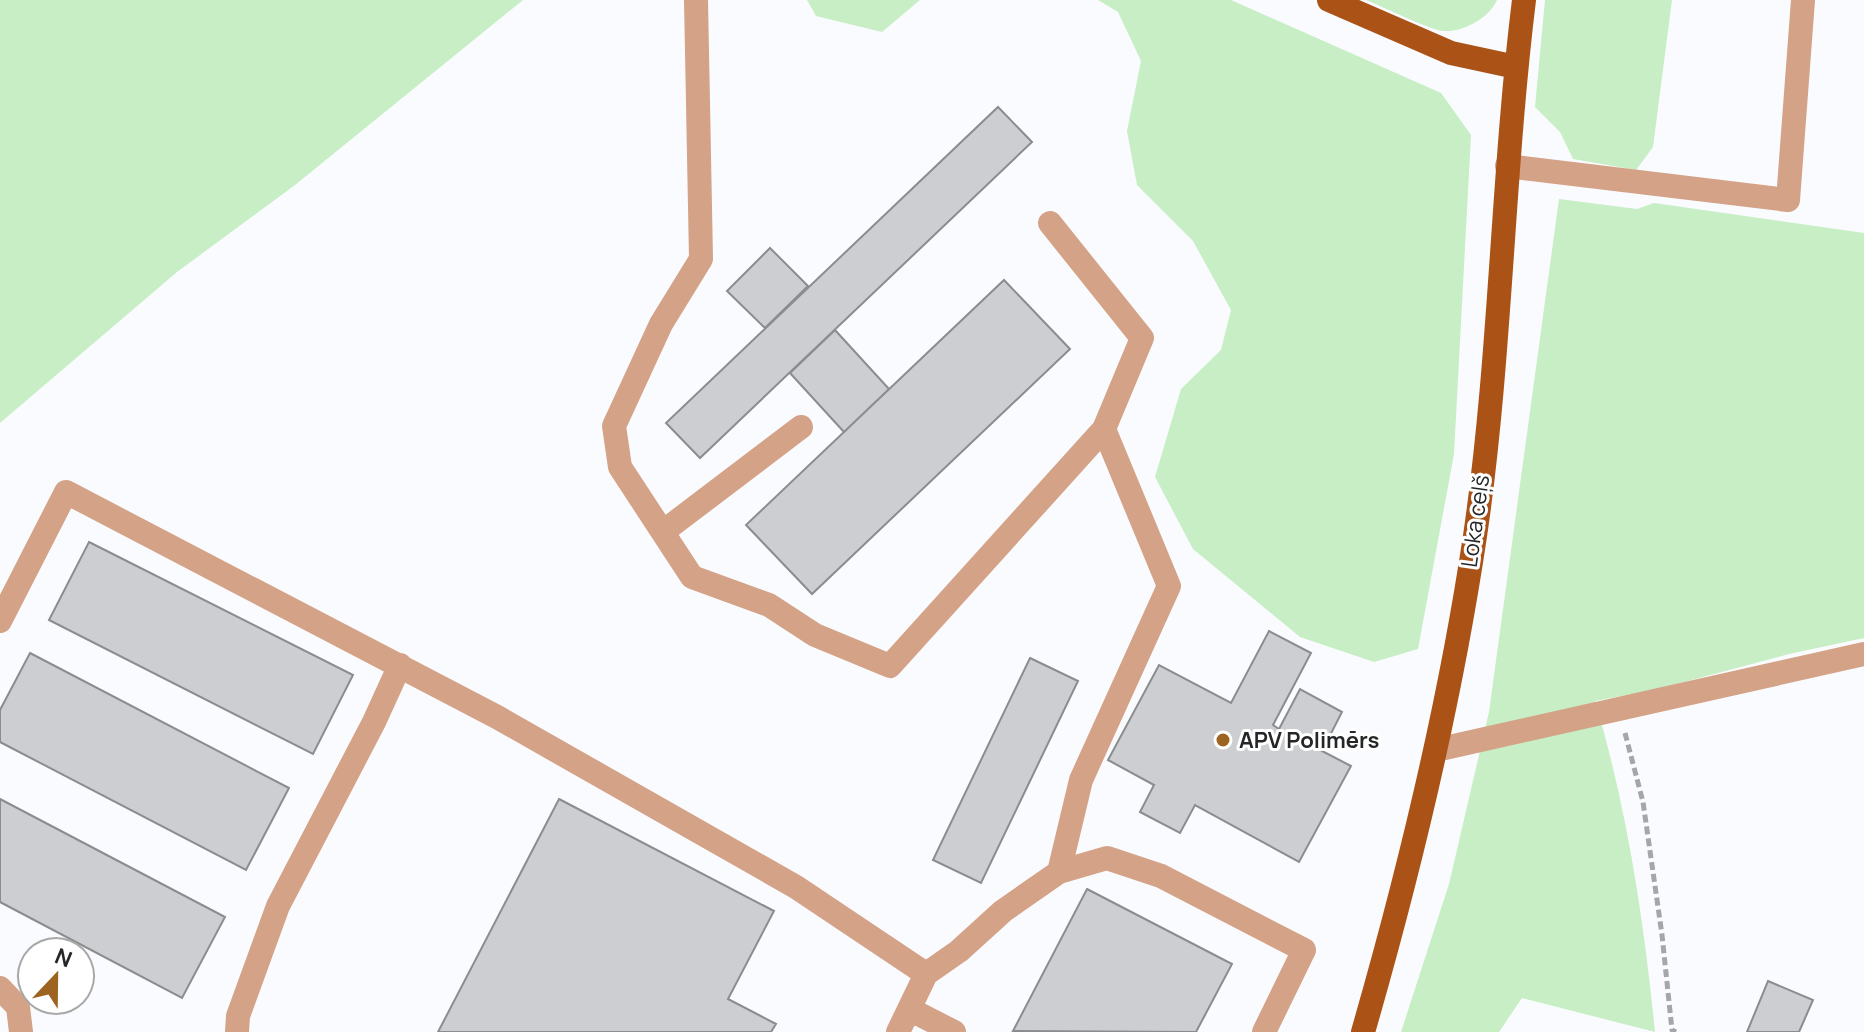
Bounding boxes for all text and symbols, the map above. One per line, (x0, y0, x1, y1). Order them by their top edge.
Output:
street label: Loka ceļš (1454, 473, 1496, 569)
place label: APV Polimērs (1239, 725, 1379, 755)
marker: APV Polimērs (1214, 731, 1232, 749)
north arrow (16, 936, 96, 1016)
text: N (51, 941, 76, 974)

